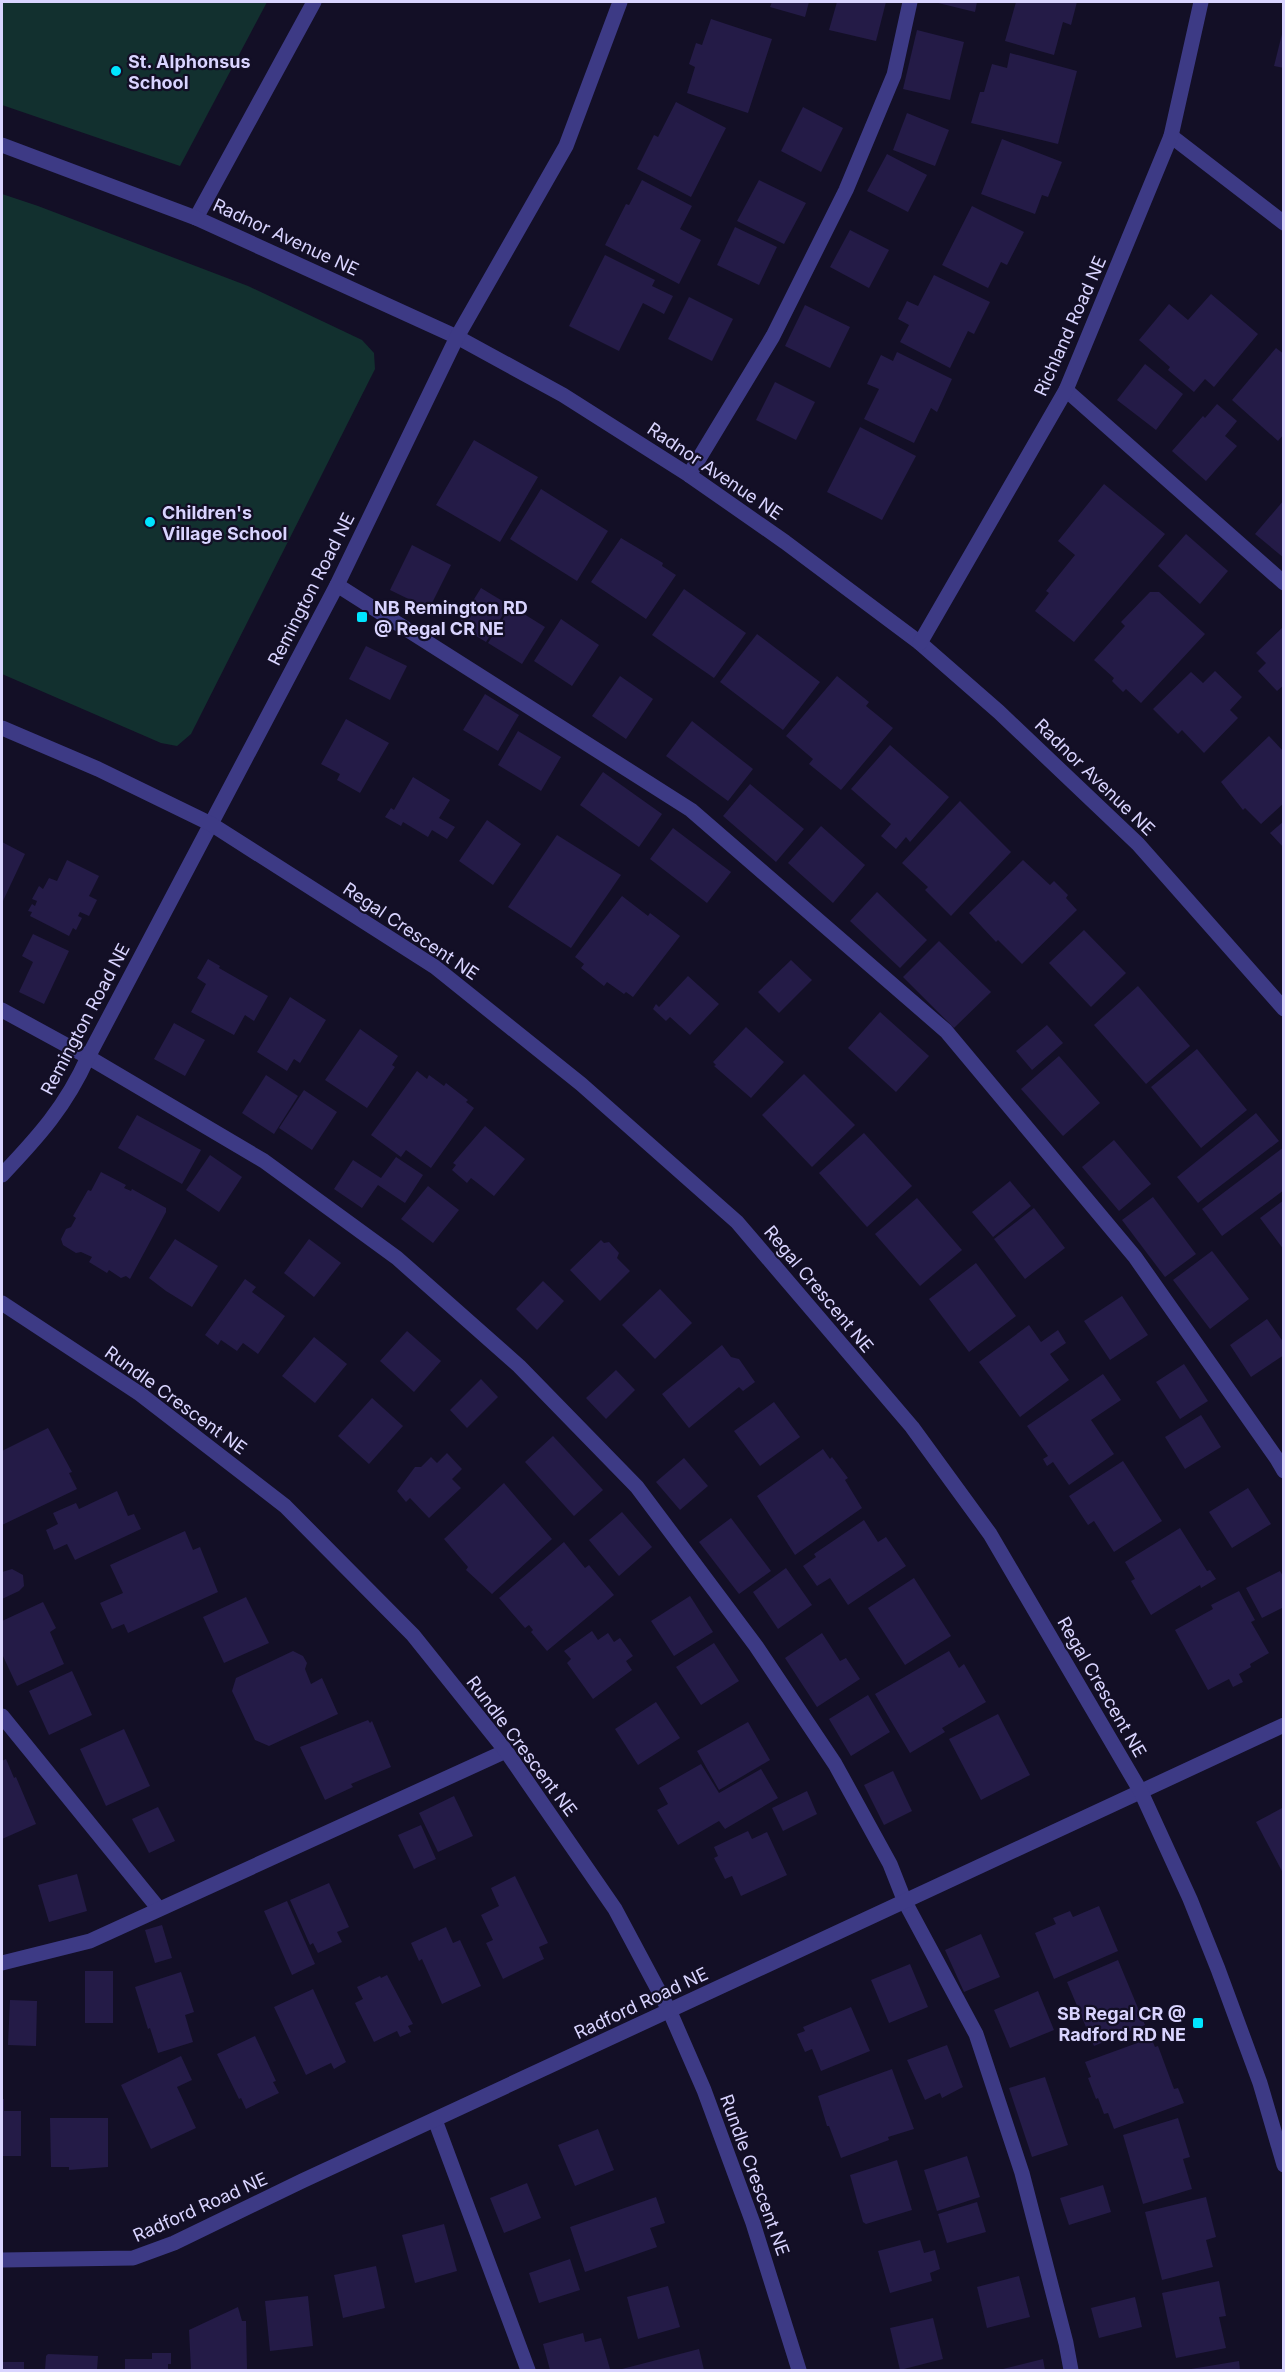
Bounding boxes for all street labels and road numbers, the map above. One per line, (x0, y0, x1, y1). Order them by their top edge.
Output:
street label: Radnor Avenue NE (210, 194, 362, 280)
street label: Richland Road NE (1030, 253, 1110, 399)
street label: Radnor Avenue NE (643, 418, 787, 524)
street label: Remington Road NE (263, 509, 359, 669)
street label: Radnor Avenue NE (1031, 714, 1159, 840)
street label: Regal Crescent NE (339, 878, 483, 984)
street label: Remington Road NE (36, 940, 134, 1098)
street label: Regal Crescent NE (760, 1221, 878, 1357)
street label: Rundle Crescent NE (101, 1341, 251, 1459)
street label: Regal Crescent NE (1053, 1613, 1151, 1761)
street label: Rundle Crescent NE (462, 1672, 582, 1820)
street label: Radford Road NE (571, 1963, 711, 2043)
street label: Rundle Crescent NE (716, 2091, 794, 2259)
street label: Radford Road NE (130, 2168, 270, 2246)

